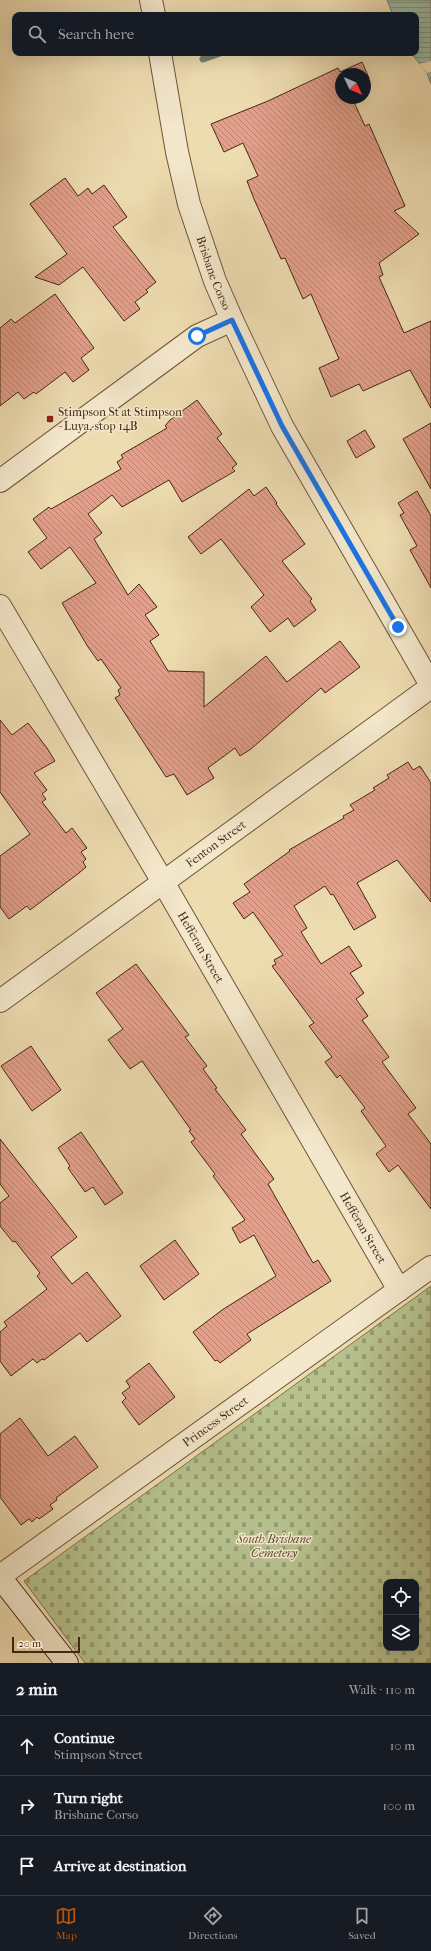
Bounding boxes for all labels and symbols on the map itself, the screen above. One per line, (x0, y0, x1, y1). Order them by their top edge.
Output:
north arrow (335, 68, 371, 104)
street label: Brisbane Corso (193, 234, 234, 312)
route start (188, 327, 206, 345)
place label: Stimpson St at Stimpson - Luya, stop 14B (58, 405, 182, 433)
marker: Stimpson St at Stimpson - Luya, stop 14B (45, 414, 55, 424)
route end (389, 618, 407, 636)
street label: Fenton Street (183, 817, 249, 870)
street label: Hefferan Street (175, 909, 227, 986)
street label: Hefferan Street (337, 1190, 390, 1267)
street label: Princess Street (180, 1393, 251, 1450)
park label: South Brisbane Cemetery (236, 1532, 312, 1560)
scale bar (12, 1635, 80, 1654)

